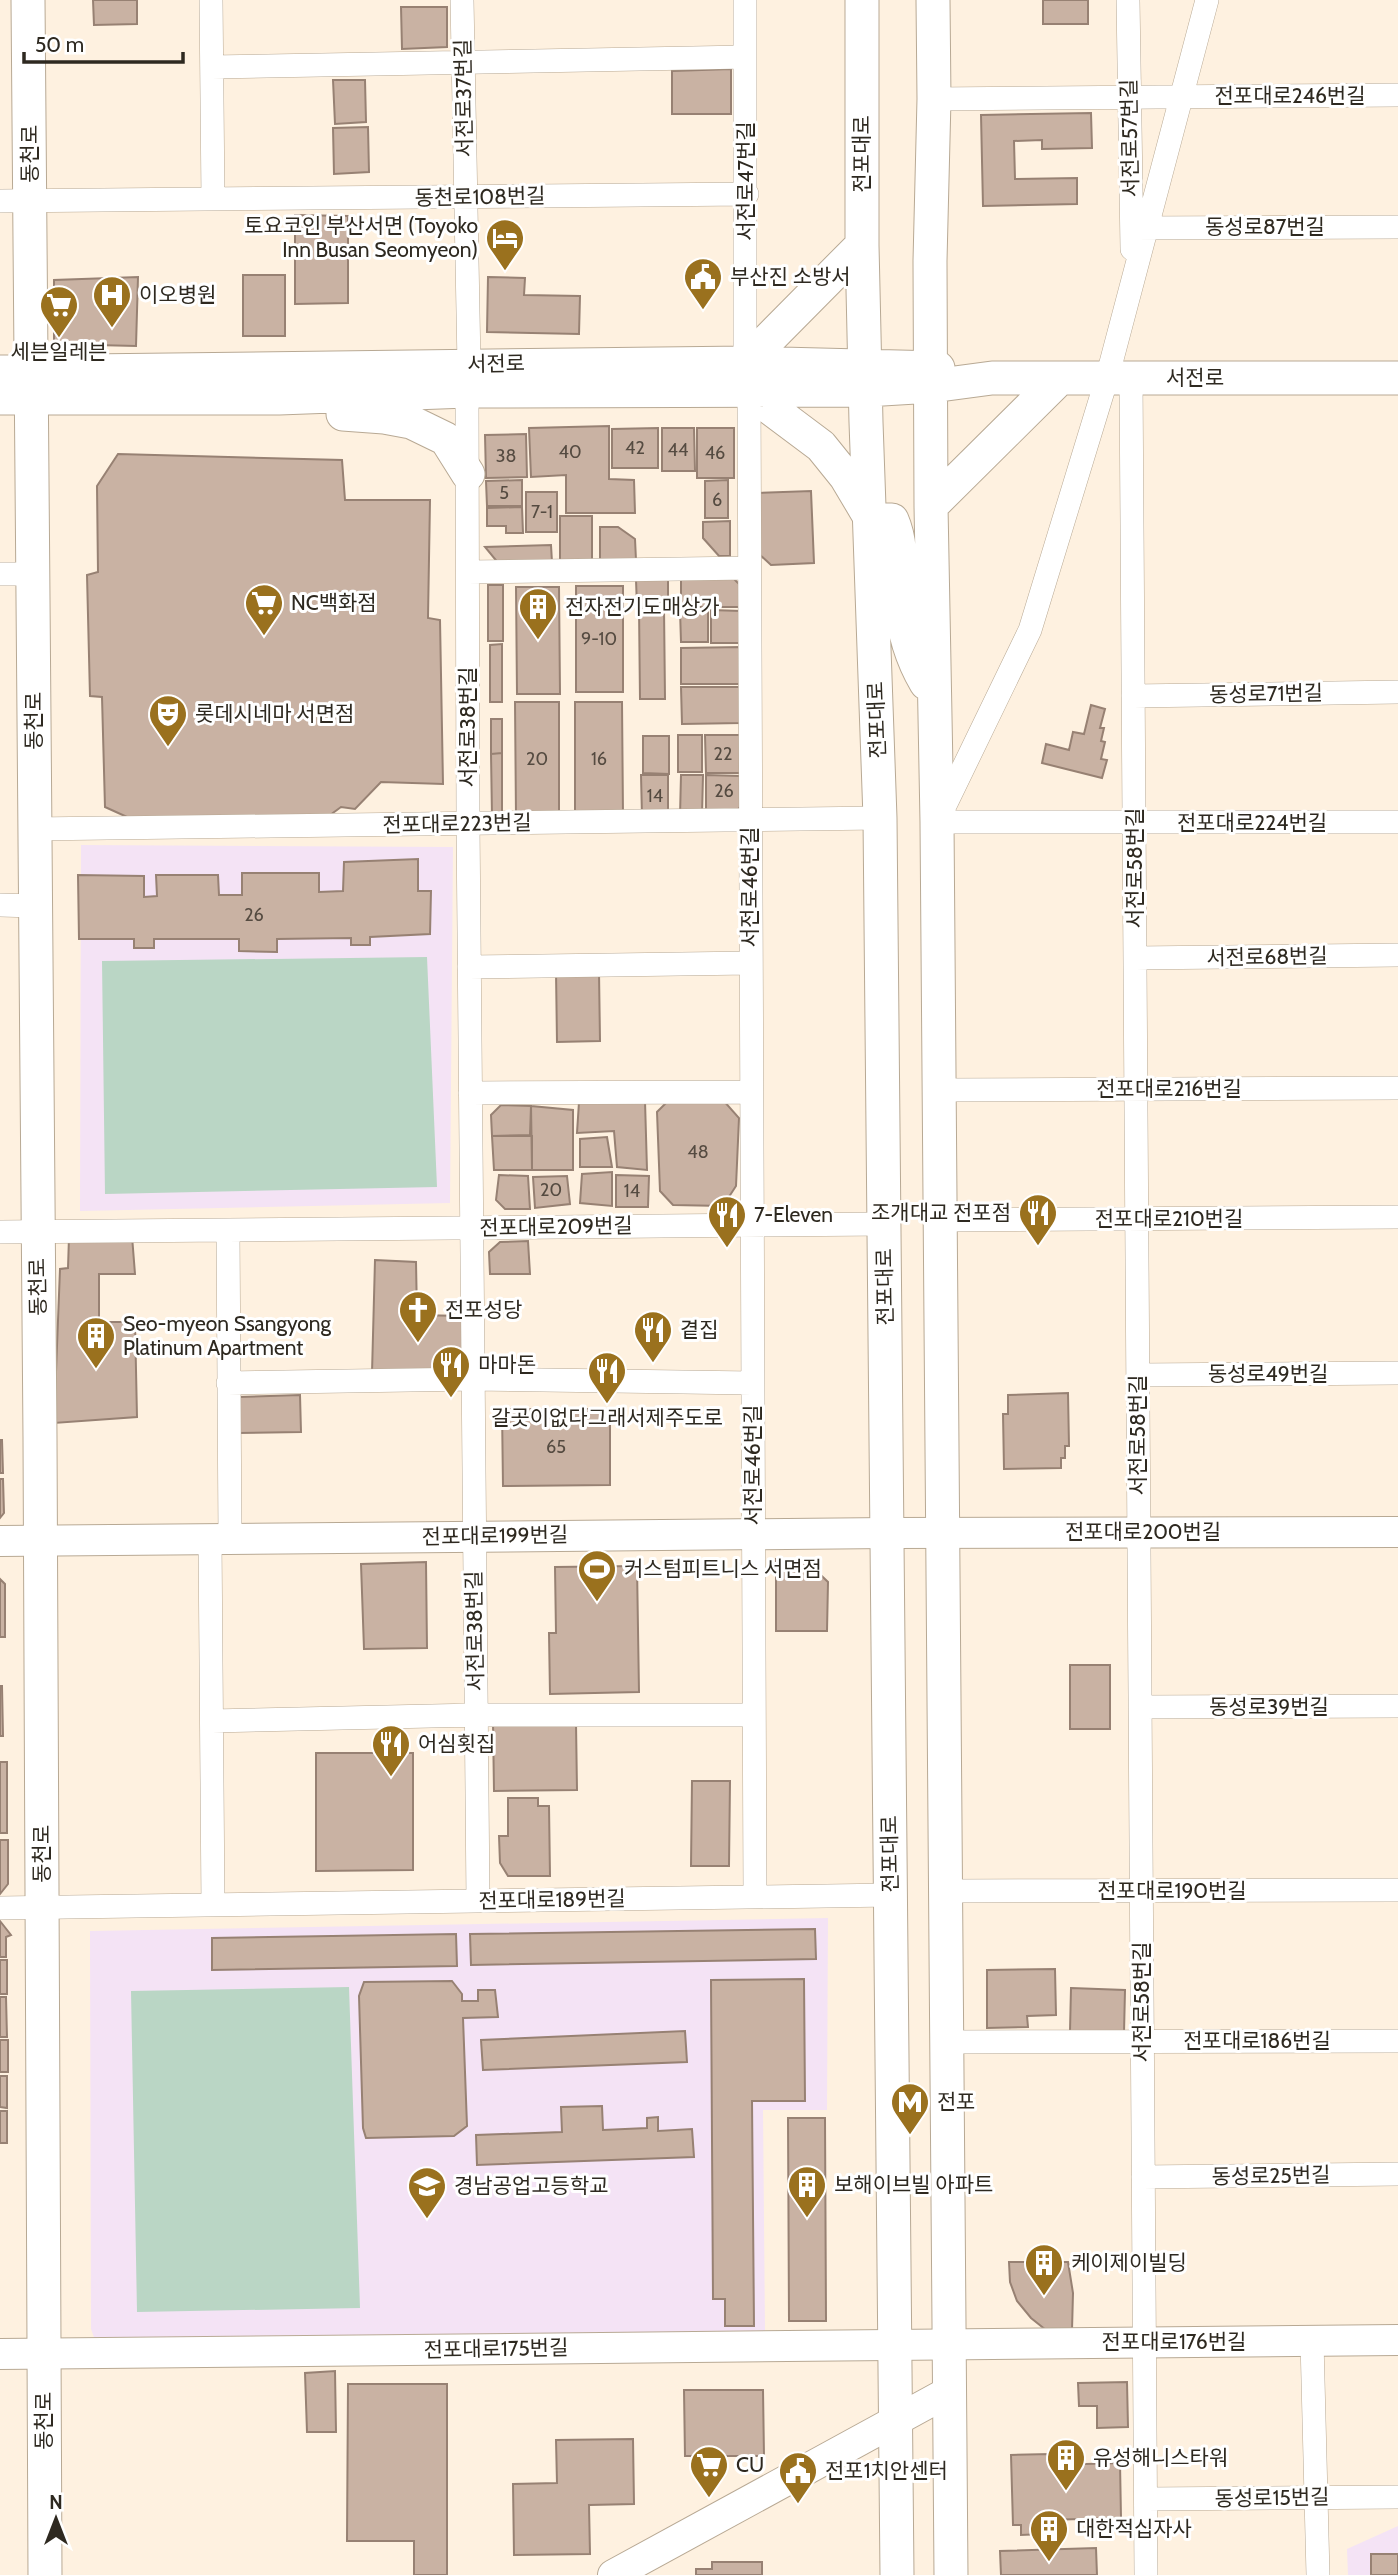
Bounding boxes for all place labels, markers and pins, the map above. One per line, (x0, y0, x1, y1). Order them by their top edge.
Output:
place label: 토요코인 부산서면 (Toyoko Inn Busan Seomyeon) (244, 213, 478, 262)
hotel icon: 토요코인 부산서면 (Toyoko Inn Busan Seomyeon) (484, 217, 526, 272)
public building icon: 부산진 소방서 (682, 256, 724, 311)
place label: 부산진 소방서 (730, 264, 851, 289)
hospital icon: 이오병원 (91, 274, 133, 329)
place label: 이오병원 (139, 282, 216, 307)
supermarket icon: 세븐일레븐 (38, 284, 80, 339)
place label: 세븐일레븐 (11, 339, 107, 364)
supermarket icon: NC백화점 (243, 582, 285, 637)
building icon: 전자전기도매상가 (517, 586, 559, 641)
place label: NC백화점 (291, 590, 377, 615)
place label: 전자전기도매상가 (565, 594, 720, 619)
theatre icon: 롯데시네마 서면점 (147, 693, 189, 748)
place label: 롯데시네마 서면점 (195, 701, 354, 726)
restaurant icon: 조개대교 전포점 (1017, 1192, 1059, 1247)
restaurant icon: 7-Eleven (706, 1194, 748, 1249)
place label: 조개대교 전포점 (871, 1200, 1011, 1225)
place label: 7-Eleven (754, 1202, 833, 1227)
church icon: 전포성당 (397, 1289, 439, 1344)
place label: 전포성당 (445, 1297, 522, 1322)
restaurant icon: 곁집 (632, 1309, 674, 1364)
place label: Seo-myeon Ssangyong Platinum Apartment (123, 1311, 332, 1360)
building icon: Seo-myeon Ssangyong Platinum Apartment (75, 1315, 117, 1370)
place label: 곁집 (680, 1317, 719, 1342)
restaurant icon: 마마돈 (430, 1344, 472, 1399)
restaurant icon: 갈곳이없다그래서제주도로 (586, 1350, 628, 1405)
place label: 마마돈 (478, 1352, 536, 1377)
place label: 갈곳이없다그래서제주도로 (491, 1405, 723, 1430)
sports icon: 커스텀피트니스 서면점 (576, 1548, 618, 1603)
place label: 커스텀피트니스 서면점 (624, 1556, 822, 1581)
restaurant icon: 어심횟집 (370, 1723, 412, 1778)
place label: 어심횟집 (418, 1731, 495, 1756)
metro station icon: 전포 (889, 2081, 931, 2136)
place label: 전포 (937, 2089, 976, 2114)
building icon: 보해이브빌 아파트 (786, 2164, 828, 2219)
school or university icon: 경남공업고등학교 (406, 2165, 448, 2220)
place label: 보해이브빌 아파트 (834, 2172, 993, 2197)
place label: 경남공업고등학교 (454, 2173, 609, 2198)
building icon: 케이제이빌딩 (1023, 2242, 1065, 2297)
place label: 케이제이빌딩 (1071, 2250, 1187, 2275)
building icon: 유성해니스타워 (1045, 2437, 1087, 2492)
supermarket icon: CU (688, 2444, 730, 2499)
place label: 유성해니스타워 (1093, 2445, 1228, 2470)
public building icon: 전포1치안센터 (777, 2450, 819, 2505)
place label: CU (736, 2452, 764, 2477)
place label: 전포1치안센터 (825, 2458, 948, 2483)
building icon: 대한적십자사 (1028, 2508, 1070, 2563)
place label: 대한적십자사 (1076, 2516, 1192, 2541)

